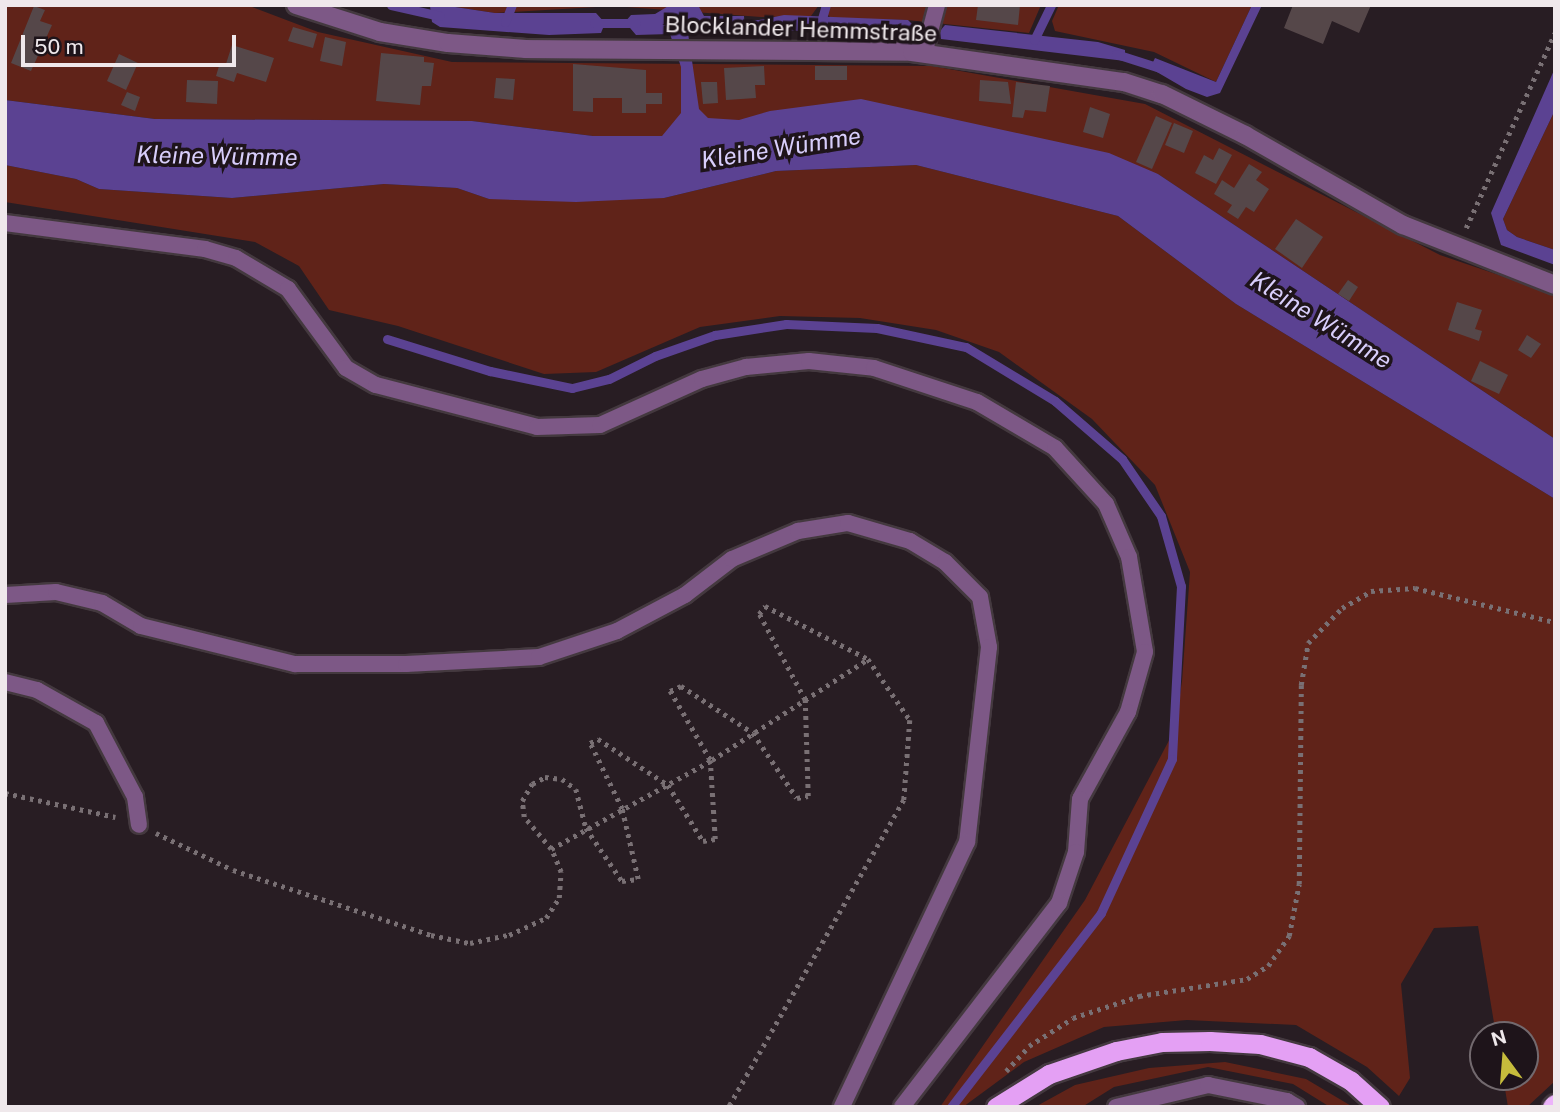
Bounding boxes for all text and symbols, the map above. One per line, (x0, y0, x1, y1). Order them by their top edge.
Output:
street label: Blocklander Hemmstraße (664, 10, 938, 48)
scale bar (24, 21, 240, 65)
text: 50 m (34, 34, 84, 59)
water label: Kleine Wümme (699, 121, 863, 175)
water label: Kleine Wümme (136, 140, 298, 172)
water label: Kleine Wümme (1245, 265, 1397, 375)
north arrow (1469, 1021, 1539, 1091)
text: N (1489, 1025, 1509, 1050)

